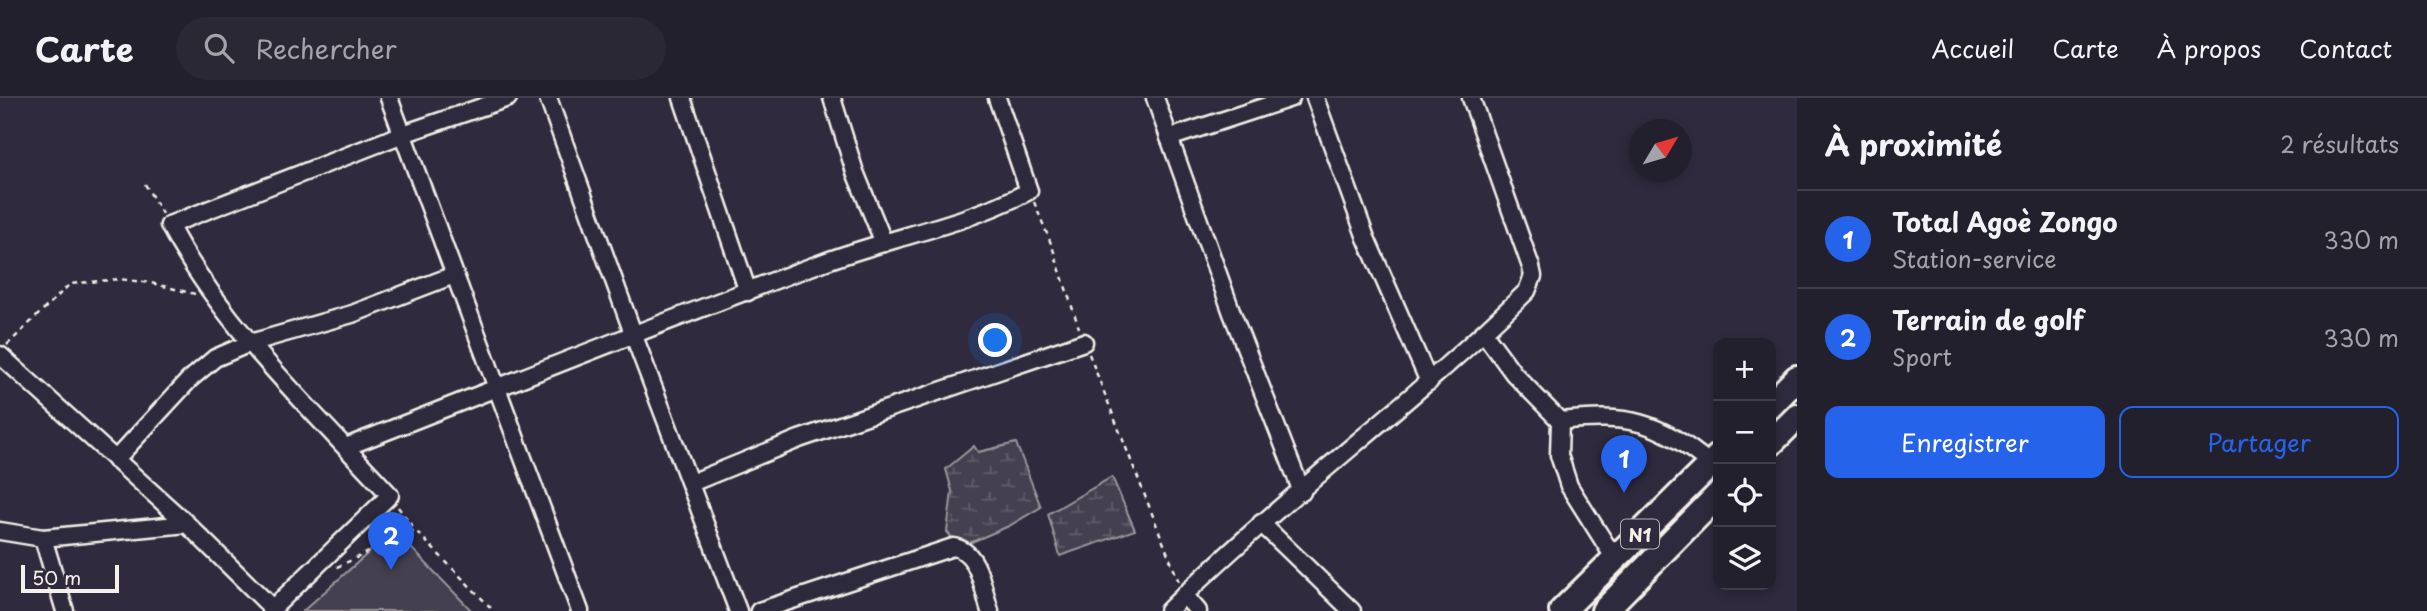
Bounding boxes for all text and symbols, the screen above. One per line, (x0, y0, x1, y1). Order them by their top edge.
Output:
search box (176, 17, 666, 80)
text: Carte (35, 23, 134, 73)
icon: search (200, 29, 238, 67)
text: Rechercher (256, 29, 397, 68)
text: Accueil (1931, 30, 2014, 66)
text: Carte (2052, 30, 2119, 66)
text: À propos (2157, 30, 2261, 66)
text: Contact (2299, 30, 2392, 66)
north arrow (1629, 119, 1692, 182)
text: À proximité (1825, 121, 2002, 166)
text: 2 résultats (2280, 126, 2399, 161)
text: Total Agoè Zongo (1892, 202, 2118, 241)
text: 1 (1843, 222, 1854, 257)
text: 330 m (2323, 222, 2399, 257)
text: Station-service (1892, 241, 2056, 276)
text: Terrain de golf (1892, 300, 2084, 339)
text: 2 (1840, 320, 1856, 355)
text: 330 m (2323, 320, 2399, 355)
your location (978, 323, 1012, 357)
map controls (1713, 338, 1776, 590)
button: + (1713, 338, 1776, 401)
text: Sport (1892, 339, 1952, 374)
button: − (1713, 401, 1776, 464)
button: Enregistrer (1825, 406, 2105, 478)
button: Partager (2119, 406, 2399, 478)
pin: 1 (1601, 435, 1647, 493)
button: locate (1713, 464, 1776, 527)
pin: 2 (368, 512, 414, 570)
road number: N1 (1621, 520, 1659, 548)
button: layers (1713, 527, 1776, 590)
scale bar (21, 562, 119, 594)
text: 50 m (32, 563, 81, 591)

